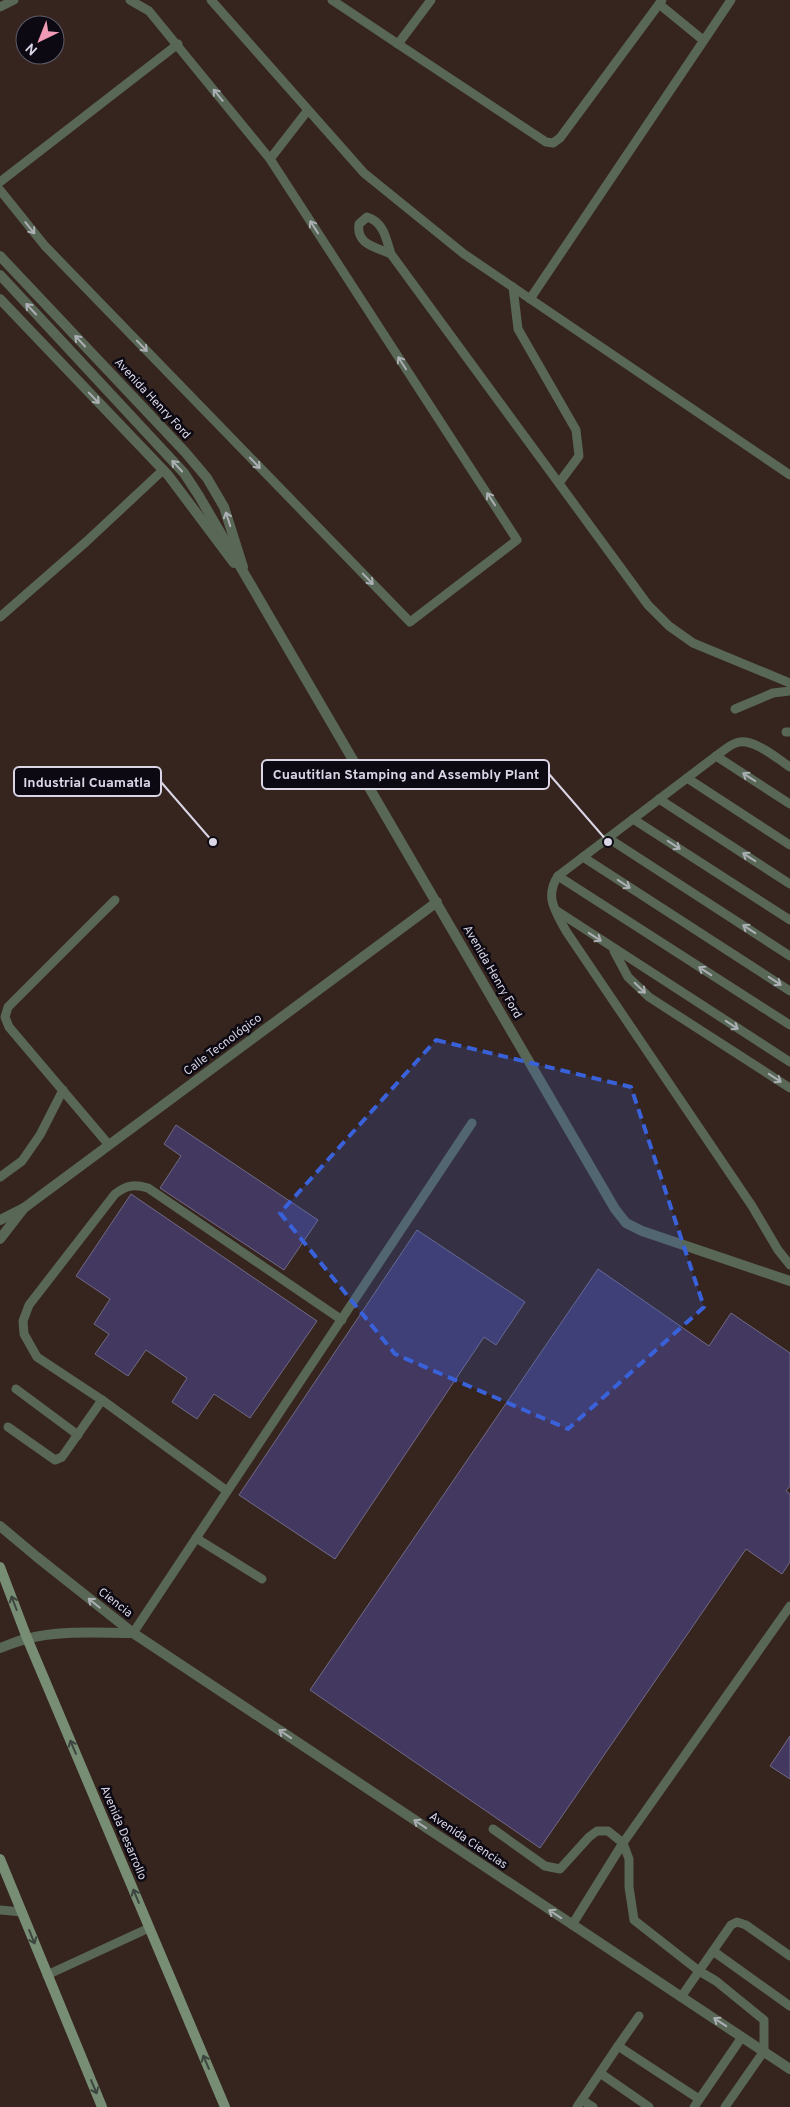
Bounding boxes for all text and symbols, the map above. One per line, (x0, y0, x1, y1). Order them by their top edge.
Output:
north arrow (15, 15, 65, 65)
text: N (23, 39, 42, 58)
one-way arrow (213, 89, 224, 102)
one-way arrow (308, 220, 318, 234)
one-way arrow (25, 221, 36, 234)
one-way arrow (25, 302, 37, 315)
one-way arrow (74, 335, 86, 348)
one-way arrow (136, 340, 148, 353)
street label: Avenida Henry Ford (110, 355, 194, 443)
one-way arrow (397, 356, 407, 370)
one-way arrow (88, 391, 100, 404)
one-way arrow (249, 457, 261, 469)
one-way arrow (171, 460, 183, 473)
one-way arrow (485, 493, 495, 507)
one-way arrow (222, 511, 232, 527)
one-way arrow (362, 573, 374, 586)
callout: Cuautitlan Stamping and Assembly Plant (262, 760, 549, 789)
callout: Industrial Cuamatla (14, 767, 161, 796)
text: Cuautitlan Stamping and Assembly Plant (273, 767, 539, 784)
one-way arrow (742, 772, 756, 783)
text: Industrial Cuamatla (23, 775, 151, 792)
one-way arrow (667, 841, 681, 851)
one-way arrow (742, 852, 756, 863)
one-way arrow (616, 879, 630, 889)
street label: Avenida Henry Ford (459, 922, 525, 1022)
one-way arrow (742, 924, 756, 934)
one-way arrow (588, 932, 602, 942)
one-way arrow (698, 965, 712, 976)
one-way arrow (768, 976, 782, 986)
one-way arrow (634, 982, 646, 994)
street label: Calle Tecnológico (181, 1010, 266, 1080)
one-way arrow (725, 1019, 739, 1030)
one-way arrow (768, 1073, 782, 1084)
street label: Ciencia (94, 1584, 136, 1622)
one-way arrow (9, 1596, 18, 1611)
one-way arrow (88, 1598, 101, 1609)
one-way arrow (278, 1729, 292, 1739)
one-way arrow (67, 1739, 76, 1754)
street label: Avenida Desarrollo (96, 1783, 150, 1883)
street label: Avenida Ciencias (426, 1809, 510, 1873)
one-way arrow (413, 1819, 427, 1829)
one-way arrow (130, 1889, 140, 1904)
one-way arrow (549, 1908, 563, 1918)
one-way arrow (27, 1929, 37, 1944)
one-way arrow (714, 2017, 728, 2027)
one-way arrow (200, 2055, 210, 2070)
one-way arrow (89, 2079, 99, 2094)

